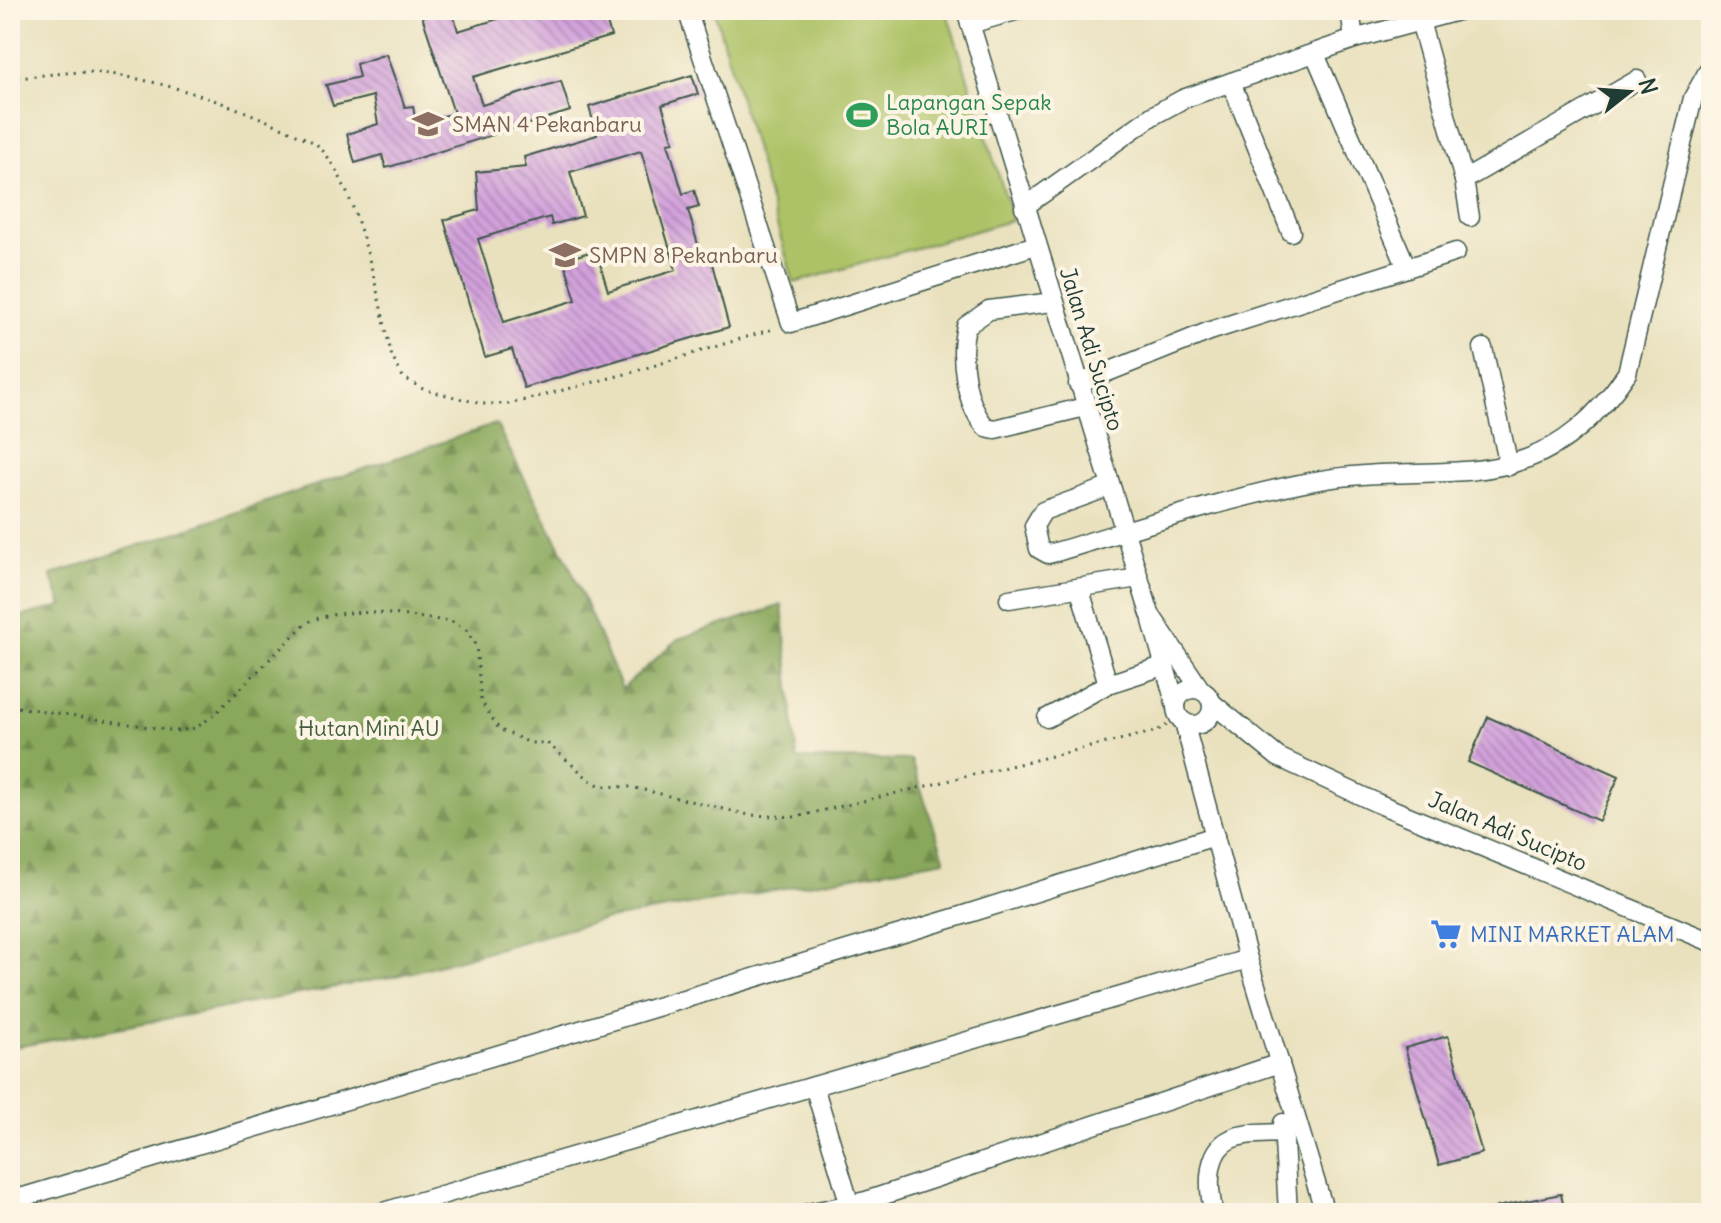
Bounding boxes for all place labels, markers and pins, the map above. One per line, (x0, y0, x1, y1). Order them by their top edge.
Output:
place label: Lapangan Sepak Bola AURI (886, 88, 1051, 141)
sports icon: Lapangan Sepak Bola AURI (845, 98, 879, 132)
school or university icon: SMAN 4 Pekanbaru (411, 107, 445, 141)
place label: SMAN 4 Pekanbaru (452, 110, 642, 138)
school or university icon: SMPN 8 Pekanbaru (548, 238, 582, 272)
place label: SMPN 8 Pekanbaru (589, 241, 778, 269)
supermarket icon: MINI MARKET ALAM (1429, 917, 1463, 951)
place label: MINI MARKET ALAM (1470, 920, 1675, 948)

